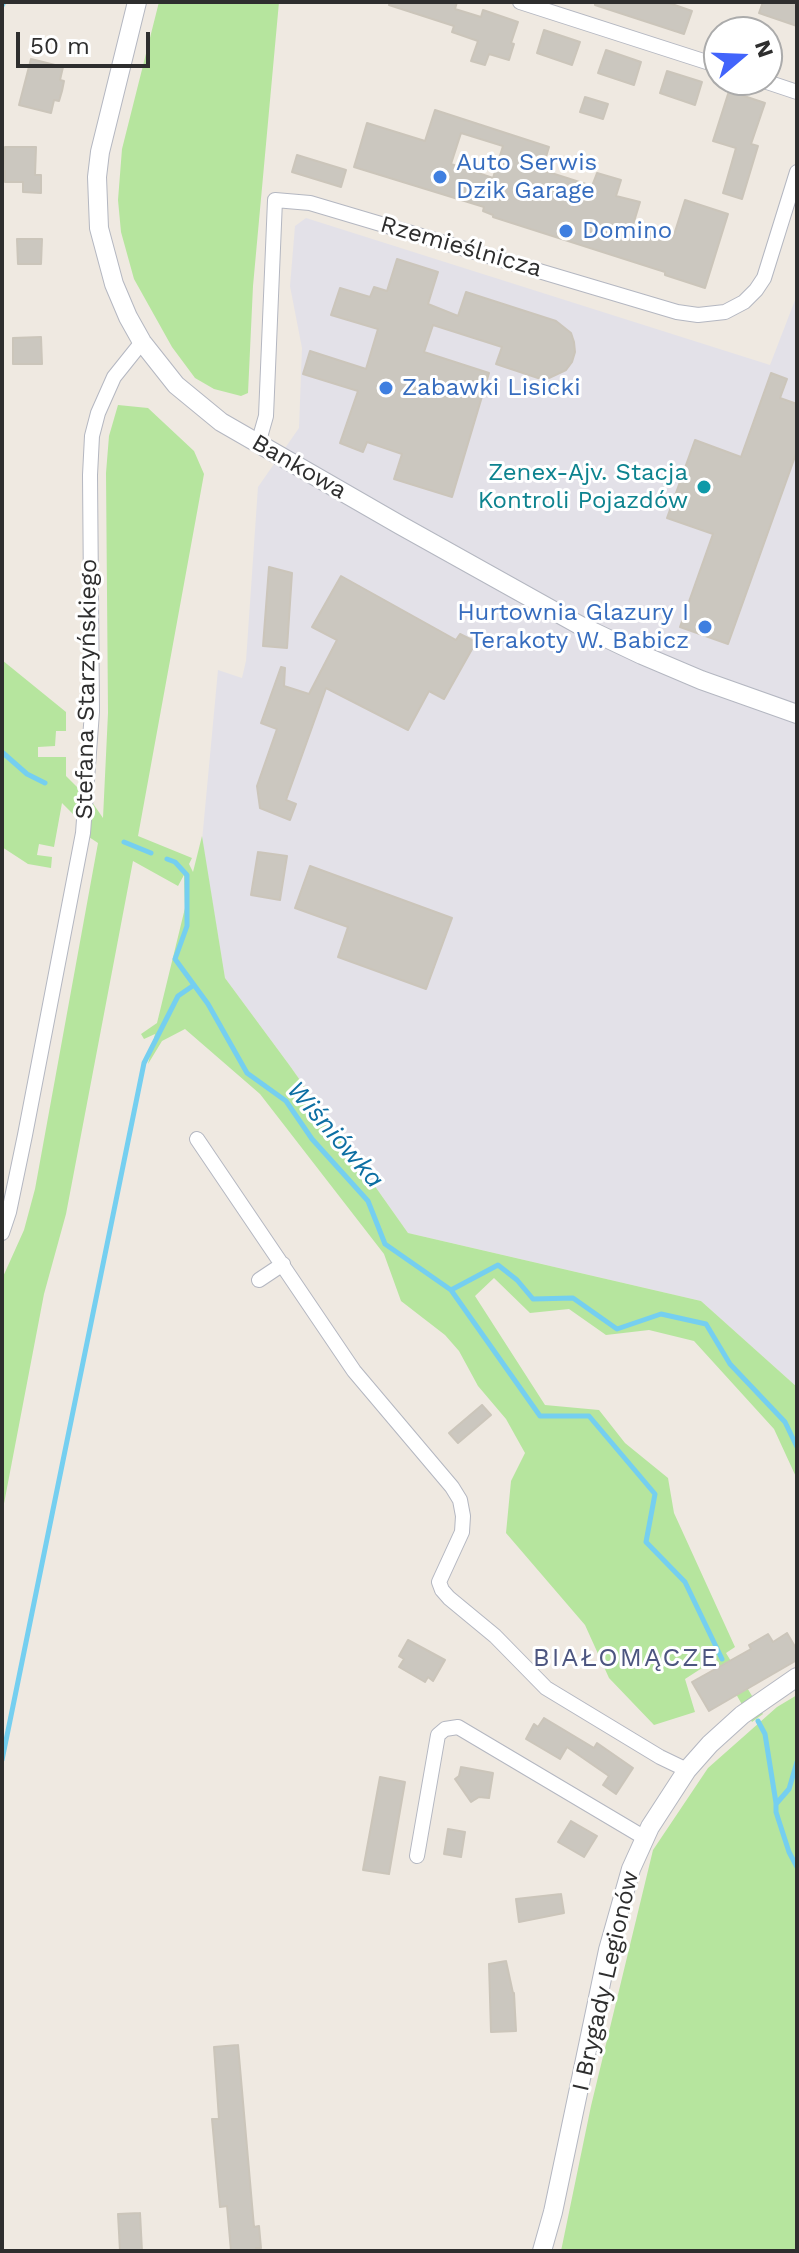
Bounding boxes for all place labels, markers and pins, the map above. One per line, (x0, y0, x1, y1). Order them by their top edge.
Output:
place label: Auto Serwis Dzik Garage (456, 149, 597, 205)
marker: Auto Serwis Dzik Garage (431, 168, 449, 186)
place label: Domino (582, 217, 672, 245)
marker: Domino (557, 222, 575, 240)
place label: Zabawki Lisicki (402, 374, 581, 402)
marker: Zabawki Lisicki (377, 379, 395, 397)
place label: Zenex-Ajv. Stacja Kontroli Pojazdów (478, 459, 688, 515)
marker: Zenex-Ajv. Stacja Kontroli Pojazdów (695, 478, 713, 496)
place label: Hurtownia Glazury I Terakoty W. Babicz (457, 599, 689, 655)
marker: Hurtownia Glazury I Terakoty W. Babicz (696, 618, 714, 636)

